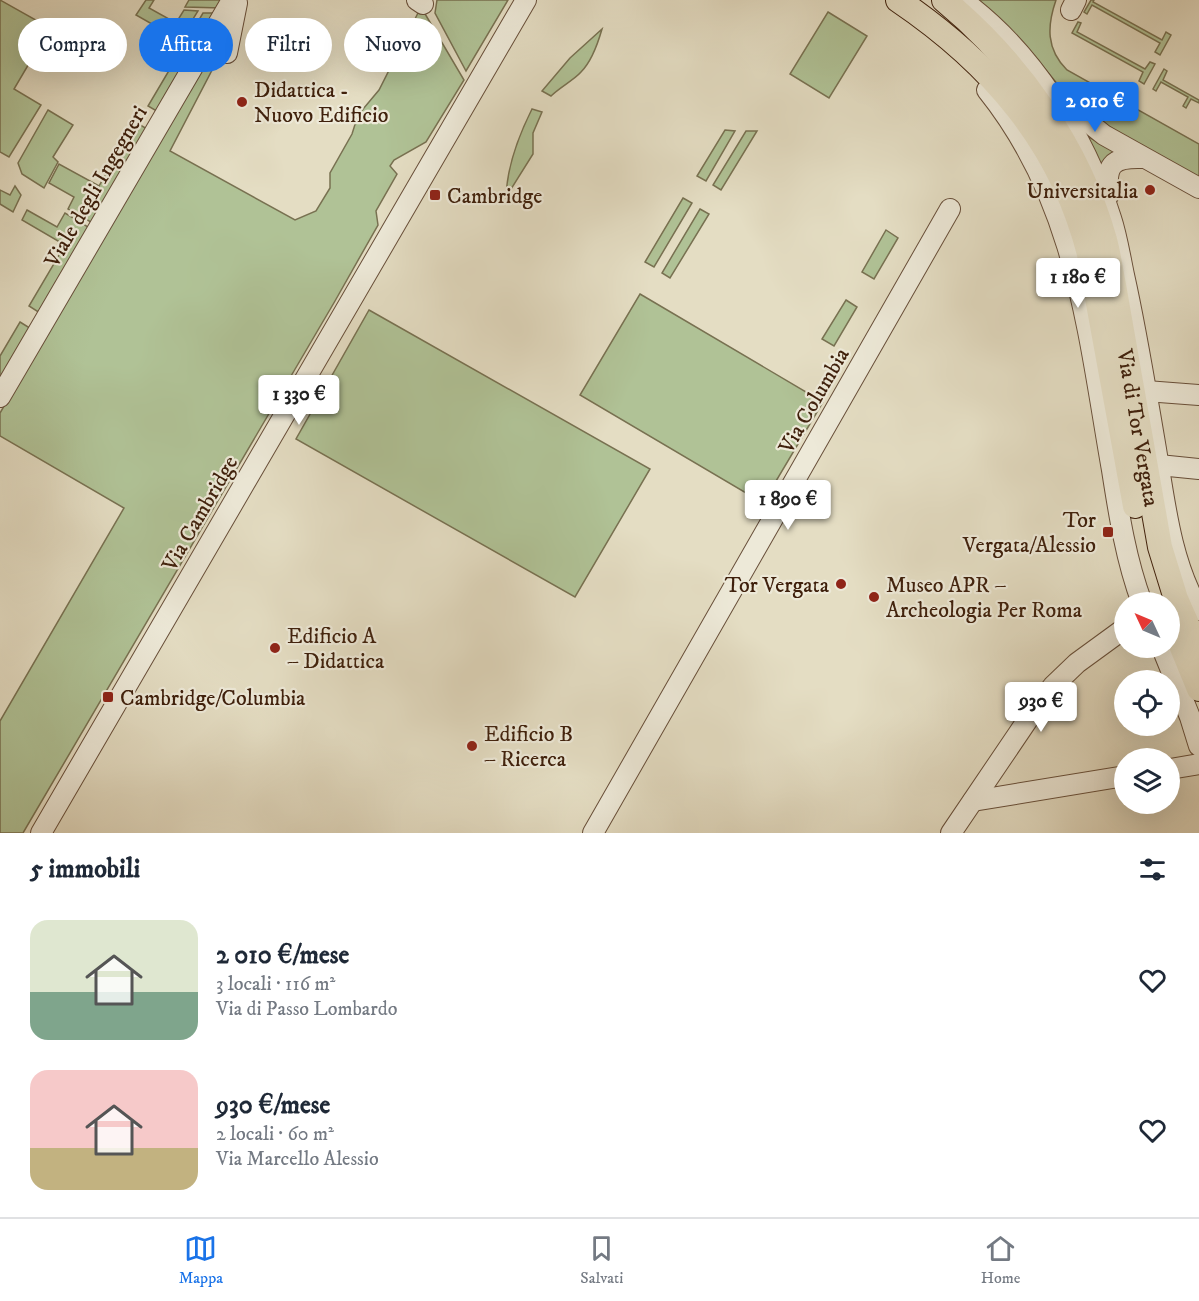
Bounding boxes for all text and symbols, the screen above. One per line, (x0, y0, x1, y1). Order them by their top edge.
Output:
chip: Compra (18, 18, 127, 72)
chip: Affitta (139, 18, 233, 72)
chip: Filtri (245, 18, 332, 72)
chip: Nuovo (344, 18, 442, 72)
place label: Didattica - Nuovo Edificio (254, 77, 388, 129)
pin: 2 010 € (1040, 82, 1150, 133)
text: 2 010 € (1066, 89, 1124, 114)
marker: Didattica - Nuovo Edificio (235, 95, 249, 109)
street label: Viale degli Ingegneri (39, 101, 154, 273)
place label: Universitalia (1026, 178, 1139, 205)
place label: Cambridge (447, 183, 542, 210)
marker: Universitalia (1143, 183, 1157, 197)
marker: Cambridge (428, 188, 442, 202)
pin: 1 180 € (1023, 258, 1133, 309)
text: 1 180 € (1050, 265, 1106, 290)
street label: Via Columbia (773, 342, 856, 459)
street label: Via di Tor Vergata (1110, 346, 1165, 509)
pin: 1 330 € (244, 375, 354, 426)
text: 1 330 € (272, 382, 326, 407)
street label: Via Cambridge (156, 451, 244, 577)
pin: 1 890 € (733, 480, 843, 531)
text: 1 890 € (759, 487, 817, 512)
place label: Tor Vergata/Alessio (962, 507, 1097, 559)
marker: Tor Vergata/Alessio (1101, 525, 1115, 539)
place label: Tor Vergata (725, 572, 830, 599)
place label: Museo APR – Archeologia Per Roma (886, 572, 1083, 624)
marker: Tor Vergata (834, 577, 848, 591)
marker: Museo APR – Archeologia Per Roma (867, 590, 881, 604)
north arrow (1114, 592, 1180, 658)
map controls (1114, 592, 1180, 814)
place label: Edificio A – Didattica (287, 623, 385, 675)
marker: Edificio A – Didattica (268, 641, 282, 655)
button: locate (1114, 670, 1180, 736)
pin: 930 € (999, 682, 1083, 733)
place label: Cambridge/Columbia (120, 685, 306, 712)
text: 930 € (1019, 689, 1063, 714)
marker: Cambridge/Columbia (101, 690, 115, 704)
place label: Edificio B – Ricerca (484, 721, 573, 773)
marker: Edificio B – Ricerca (465, 739, 479, 753)
button: layers (1114, 748, 1180, 814)
text: 5 immobili (30, 853, 140, 886)
icon: filters (1136, 853, 1169, 886)
text: 2 010 €/mese (216, 939, 349, 972)
icon: home (78, 944, 150, 1016)
icon: heart (1136, 964, 1169, 997)
text: 3 locali · 116 m² (216, 972, 335, 997)
text: Via di Passo Lombardo (216, 997, 397, 1022)
text: 930 €/mese (216, 1089, 330, 1122)
icon: home (78, 1094, 150, 1166)
icon: heart (1136, 1114, 1169, 1147)
text: 2 locali · 60 m² (216, 1122, 334, 1147)
text: Via Marcello Alessio (216, 1147, 379, 1172)
tab: Mappa (179, 1232, 223, 1288)
tab: Salvati (580, 1232, 623, 1288)
tab: Home (981, 1232, 1020, 1288)

